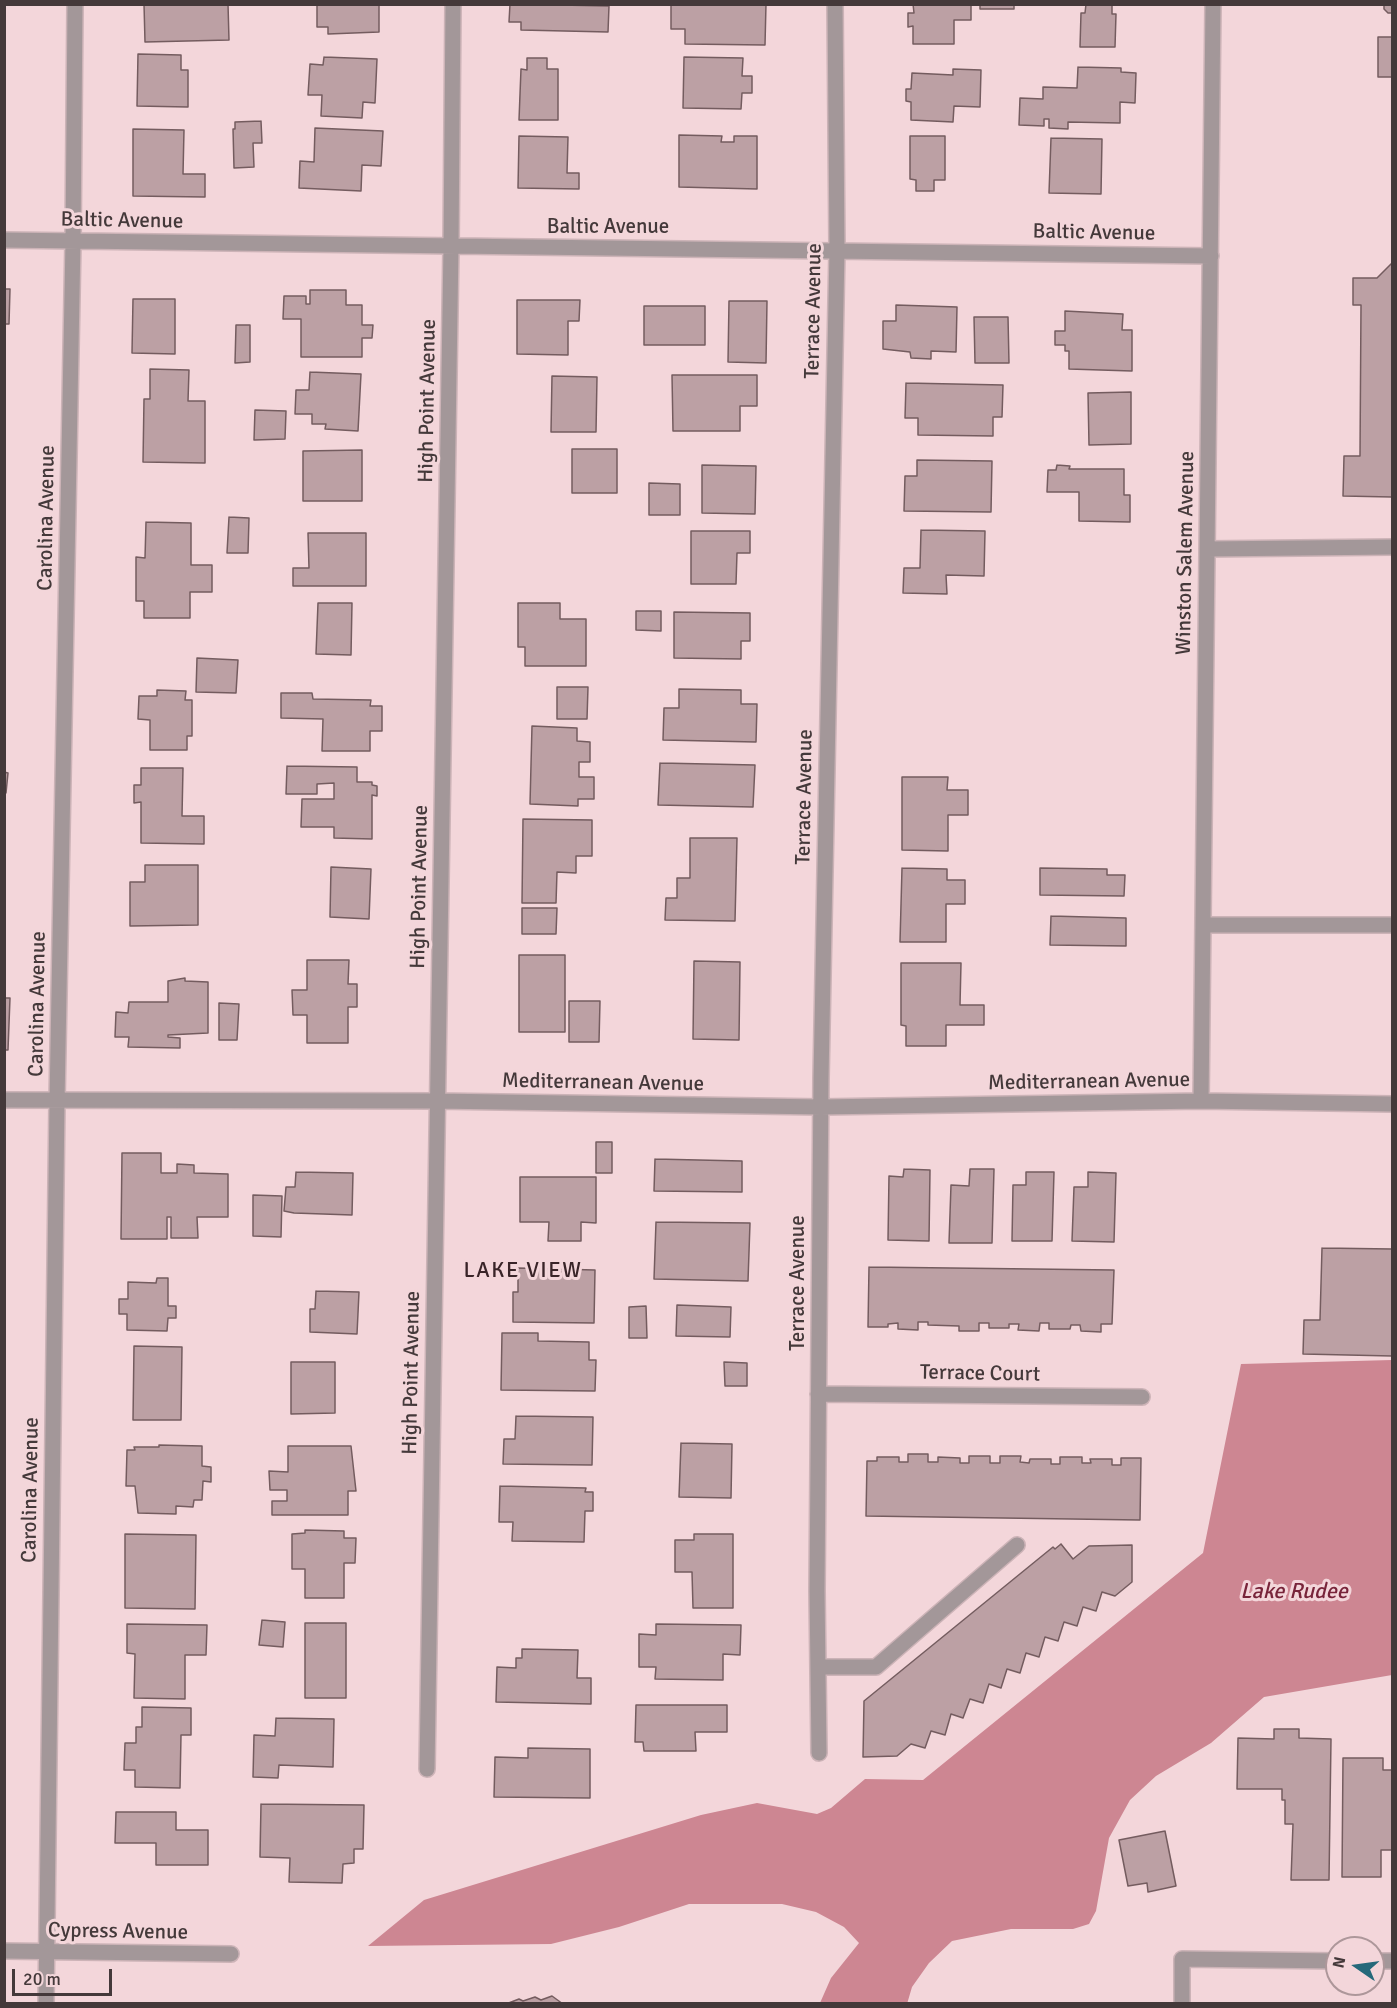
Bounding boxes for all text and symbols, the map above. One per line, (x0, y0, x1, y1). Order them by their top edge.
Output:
street label: Baltic Avenue (60, 207, 184, 235)
street label: Baltic Avenue (547, 214, 669, 240)
street label: Baltic Avenue (1032, 219, 1156, 247)
street label: Terrace Avenue (800, 243, 828, 379)
street label: High Point Avenue (414, 319, 442, 483)
street label: Carolina Avenue (33, 445, 61, 591)
street label: Winston Salem Avenue (1172, 451, 1200, 655)
street label: Terrace Avenue (791, 729, 819, 865)
street label: High Point Avenue (406, 805, 434, 969)
street label: Carolina Avenue (24, 931, 52, 1077)
street label: Mediterranean Avenue (988, 1068, 1190, 1096)
street label: Mediterranean Avenue (502, 1069, 704, 1097)
street label: Terrace Avenue (785, 1215, 811, 1351)
district label: LAKE VIEW (464, 1258, 582, 1284)
street label: High Point Avenue (398, 1291, 426, 1455)
street label: Terrace Court (920, 1360, 1040, 1388)
street label: Carolina Avenue (17, 1417, 45, 1563)
water label: Lake Rudee (1240, 1579, 1348, 1605)
street label: Cypress Avenue (48, 1918, 188, 1946)
north arrow (1325, 1936, 1385, 1996)
text: N (1328, 1955, 1350, 1970)
scale bar (15, 1957, 116, 1995)
text: 20 m (23, 1968, 61, 1990)

